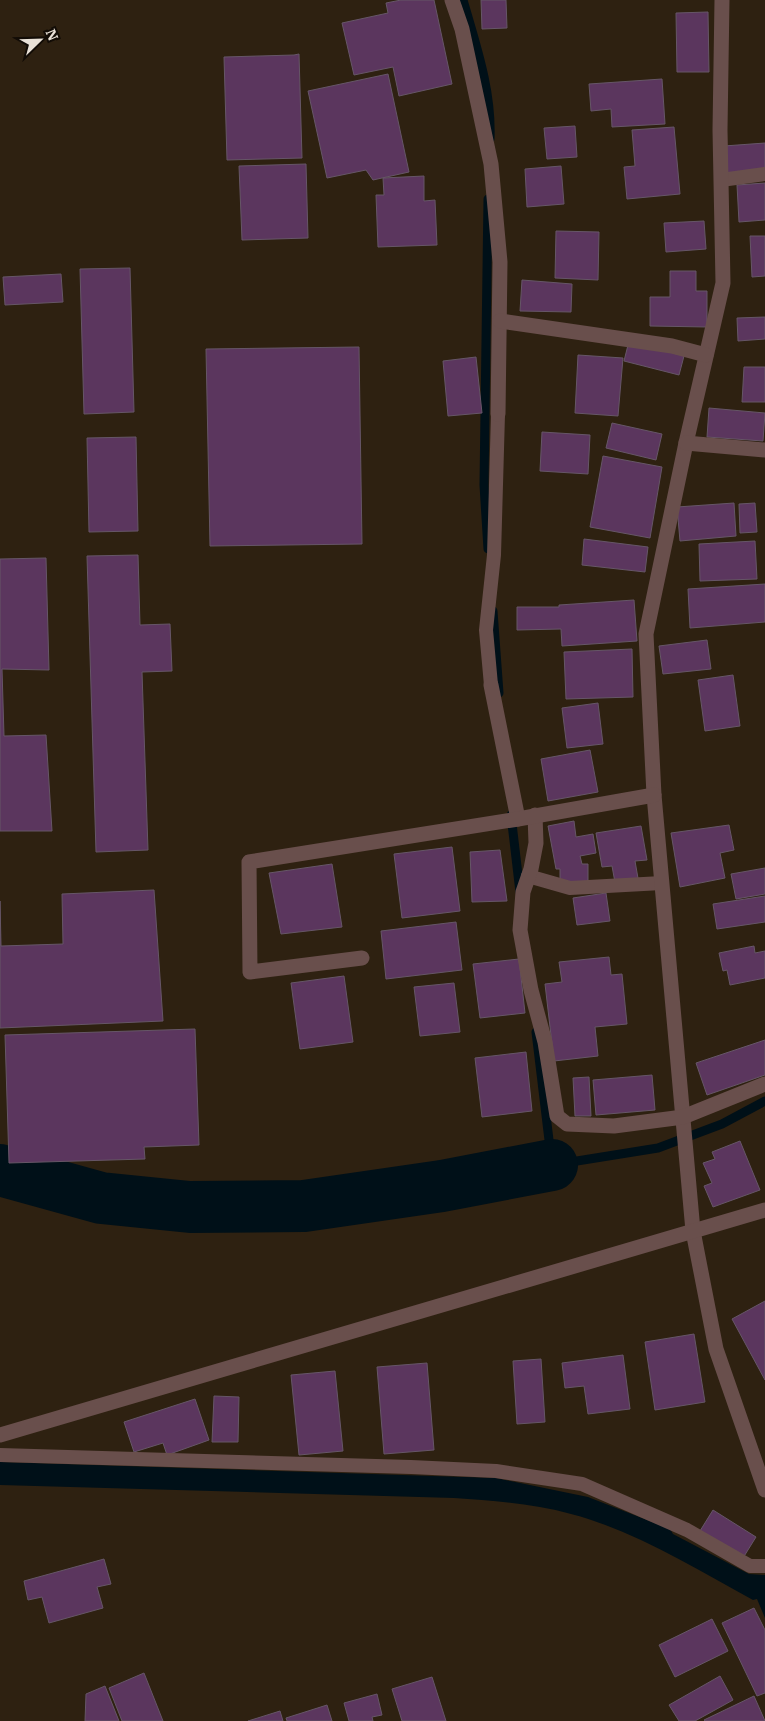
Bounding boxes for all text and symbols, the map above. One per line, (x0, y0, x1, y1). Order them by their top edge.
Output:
north arrow (15, 15, 65, 65)
text: N (42, 26, 62, 44)

